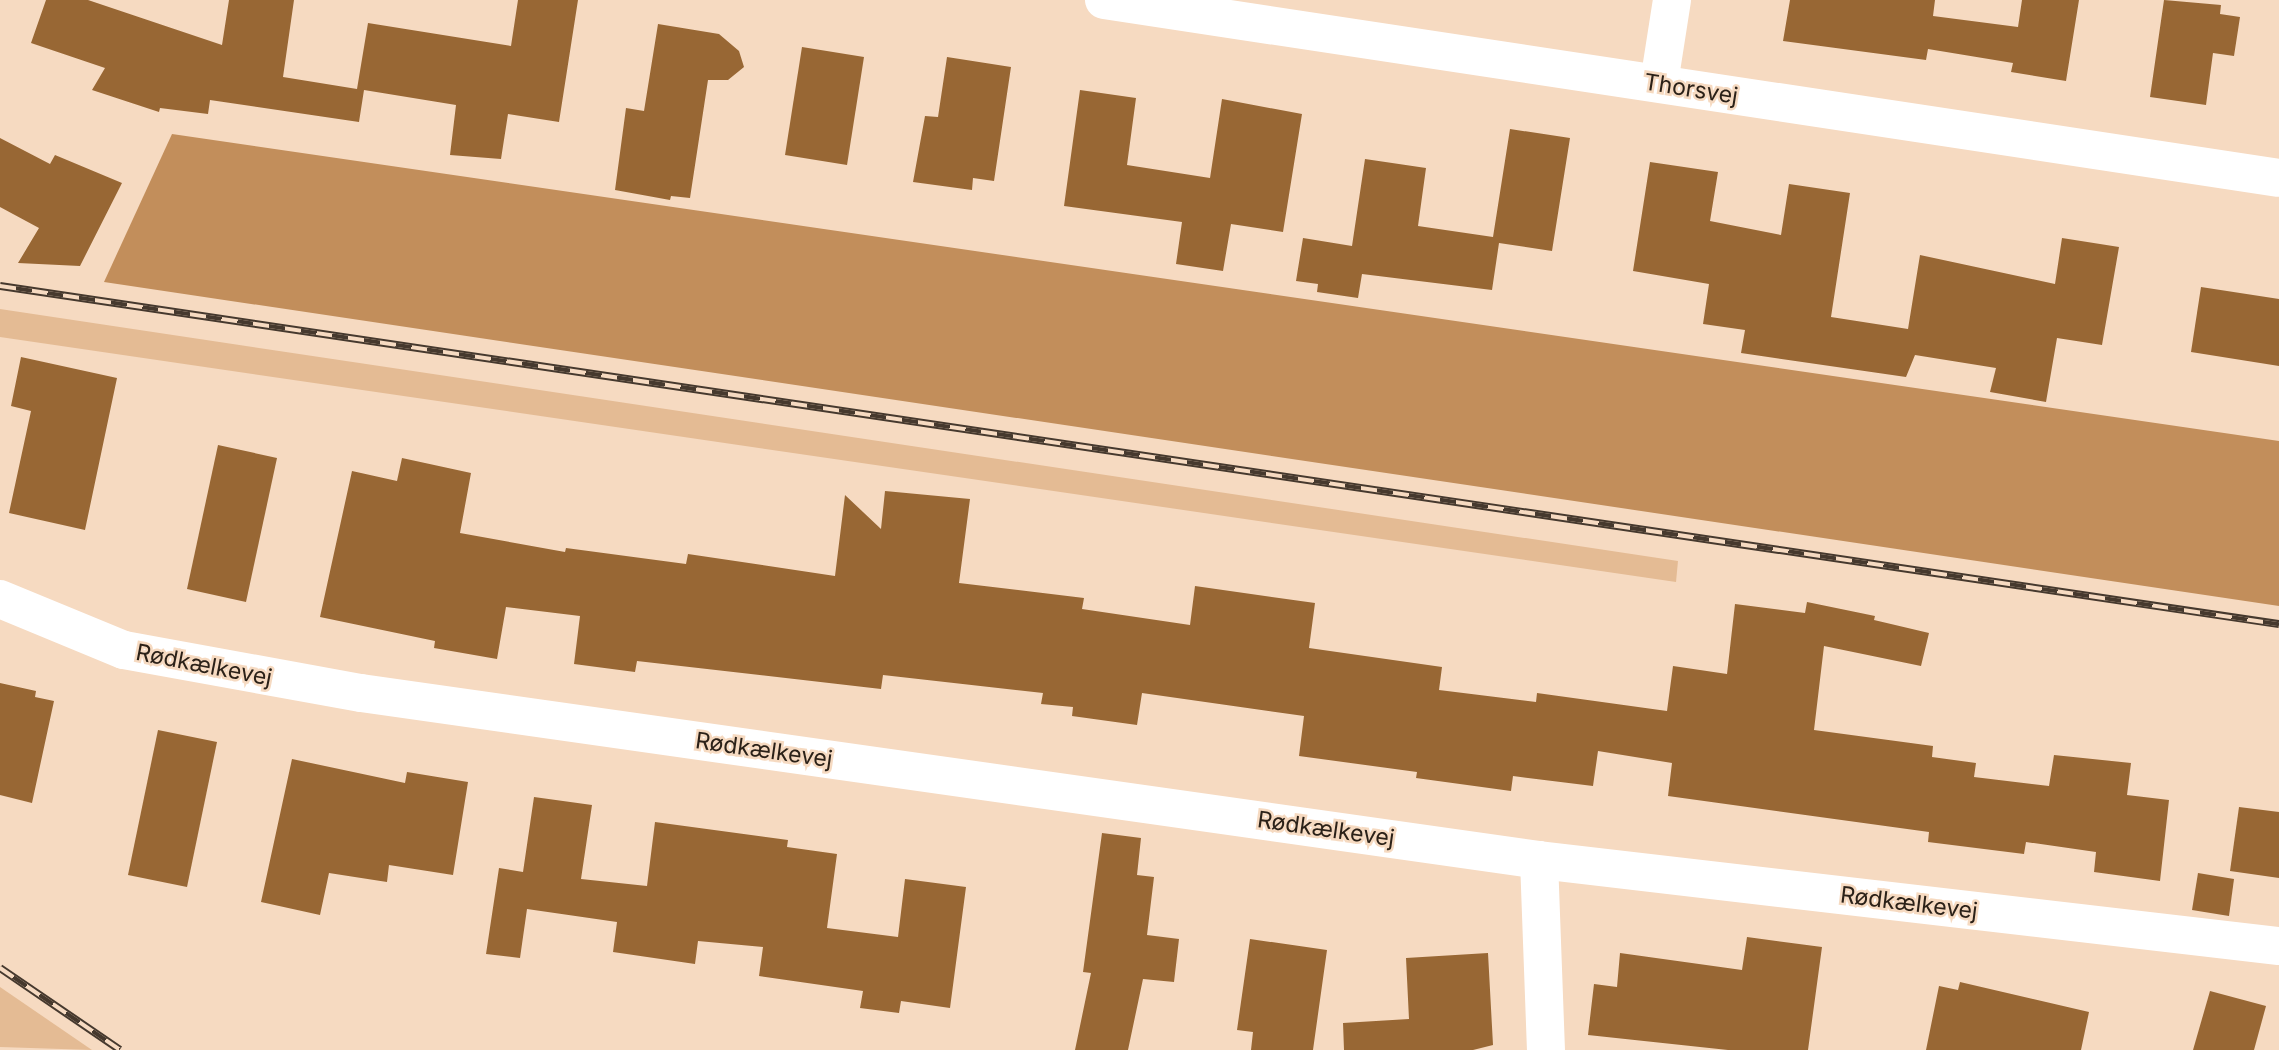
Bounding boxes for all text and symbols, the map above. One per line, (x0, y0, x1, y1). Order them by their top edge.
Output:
street label: Thorsvej (1642, 68, 1740, 110)
street label: Rødkælkevej (134, 638, 274, 692)
street label: Rødkælkevej (694, 727, 834, 773)
street label: Rødkælkevej (1256, 806, 1396, 852)
street label: Rødkælkevej (1839, 881, 1979, 925)

